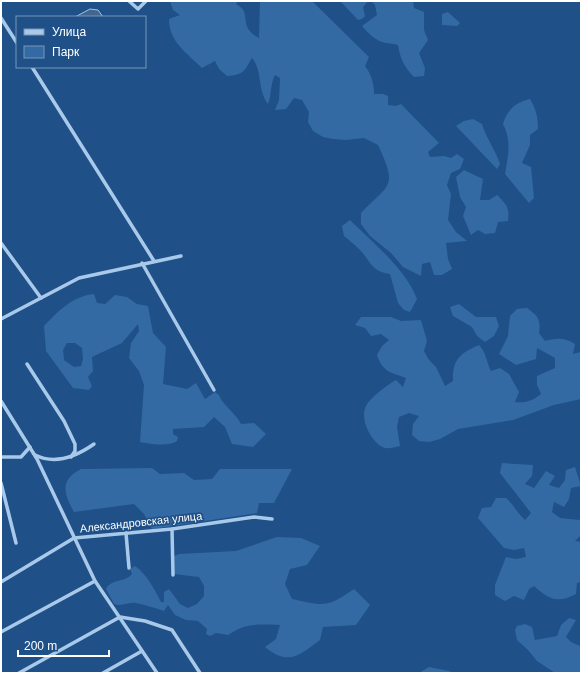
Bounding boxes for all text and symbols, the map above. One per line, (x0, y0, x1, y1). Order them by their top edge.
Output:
legend (16, 16, 146, 68)
text: Улица (52, 25, 86, 39)
text: Парк (52, 45, 80, 59)
street label: Александровская улица (79, 510, 204, 534)
scale bar (18, 632, 109, 658)
text: 200 m (24, 639, 57, 653)

